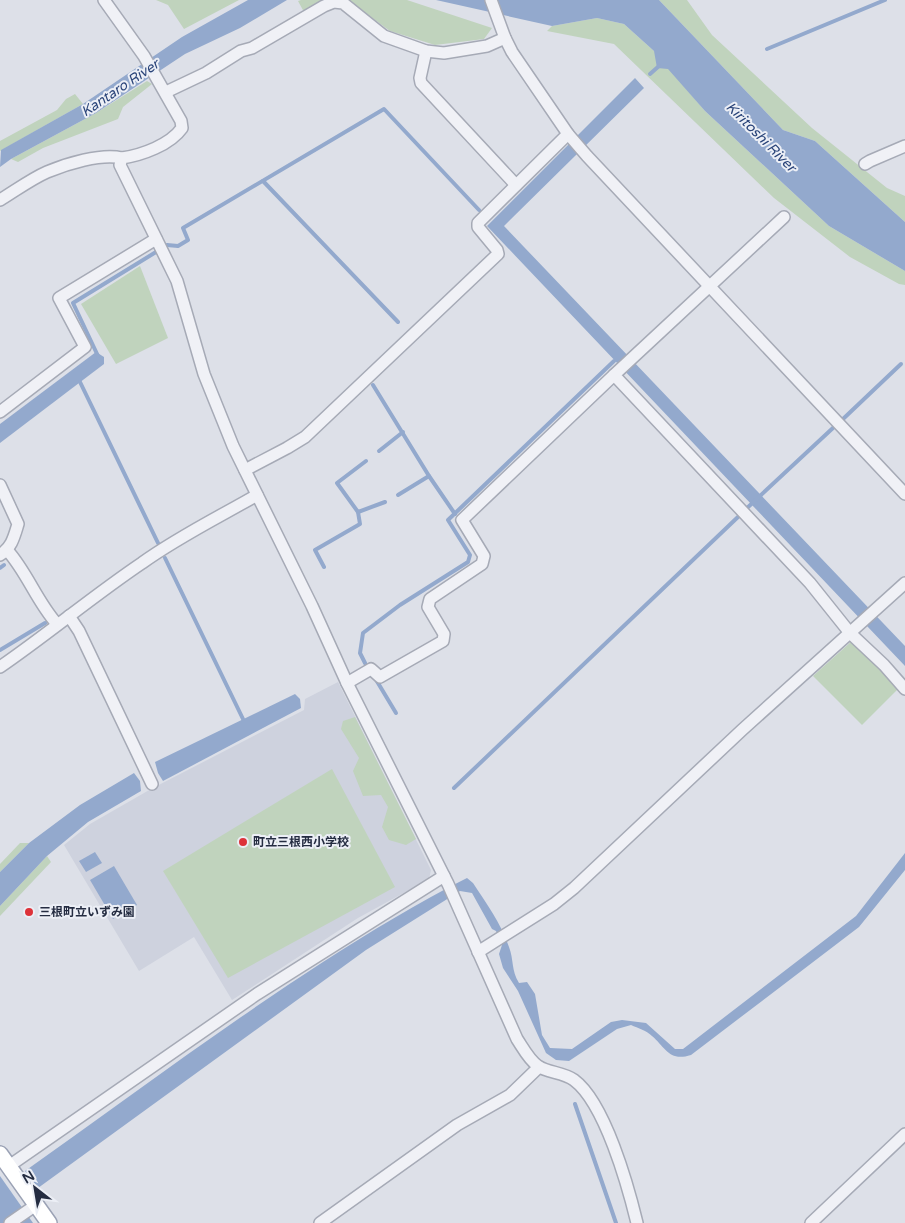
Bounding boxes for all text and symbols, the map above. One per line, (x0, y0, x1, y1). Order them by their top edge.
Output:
water label: Kantaro River (78, 55, 163, 120)
water label: Kiritoshi River (722, 98, 801, 177)
place label: 町立三根西小学校 (253, 835, 349, 849)
marker: 町立三根西小学校 (237, 836, 249, 848)
place label: 三根町立いずみ園 (39, 905, 135, 919)
marker: 三根町立いずみ園 (23, 906, 35, 918)
north arrow (10, 1163, 60, 1213)
text: N (19, 1167, 38, 1187)

